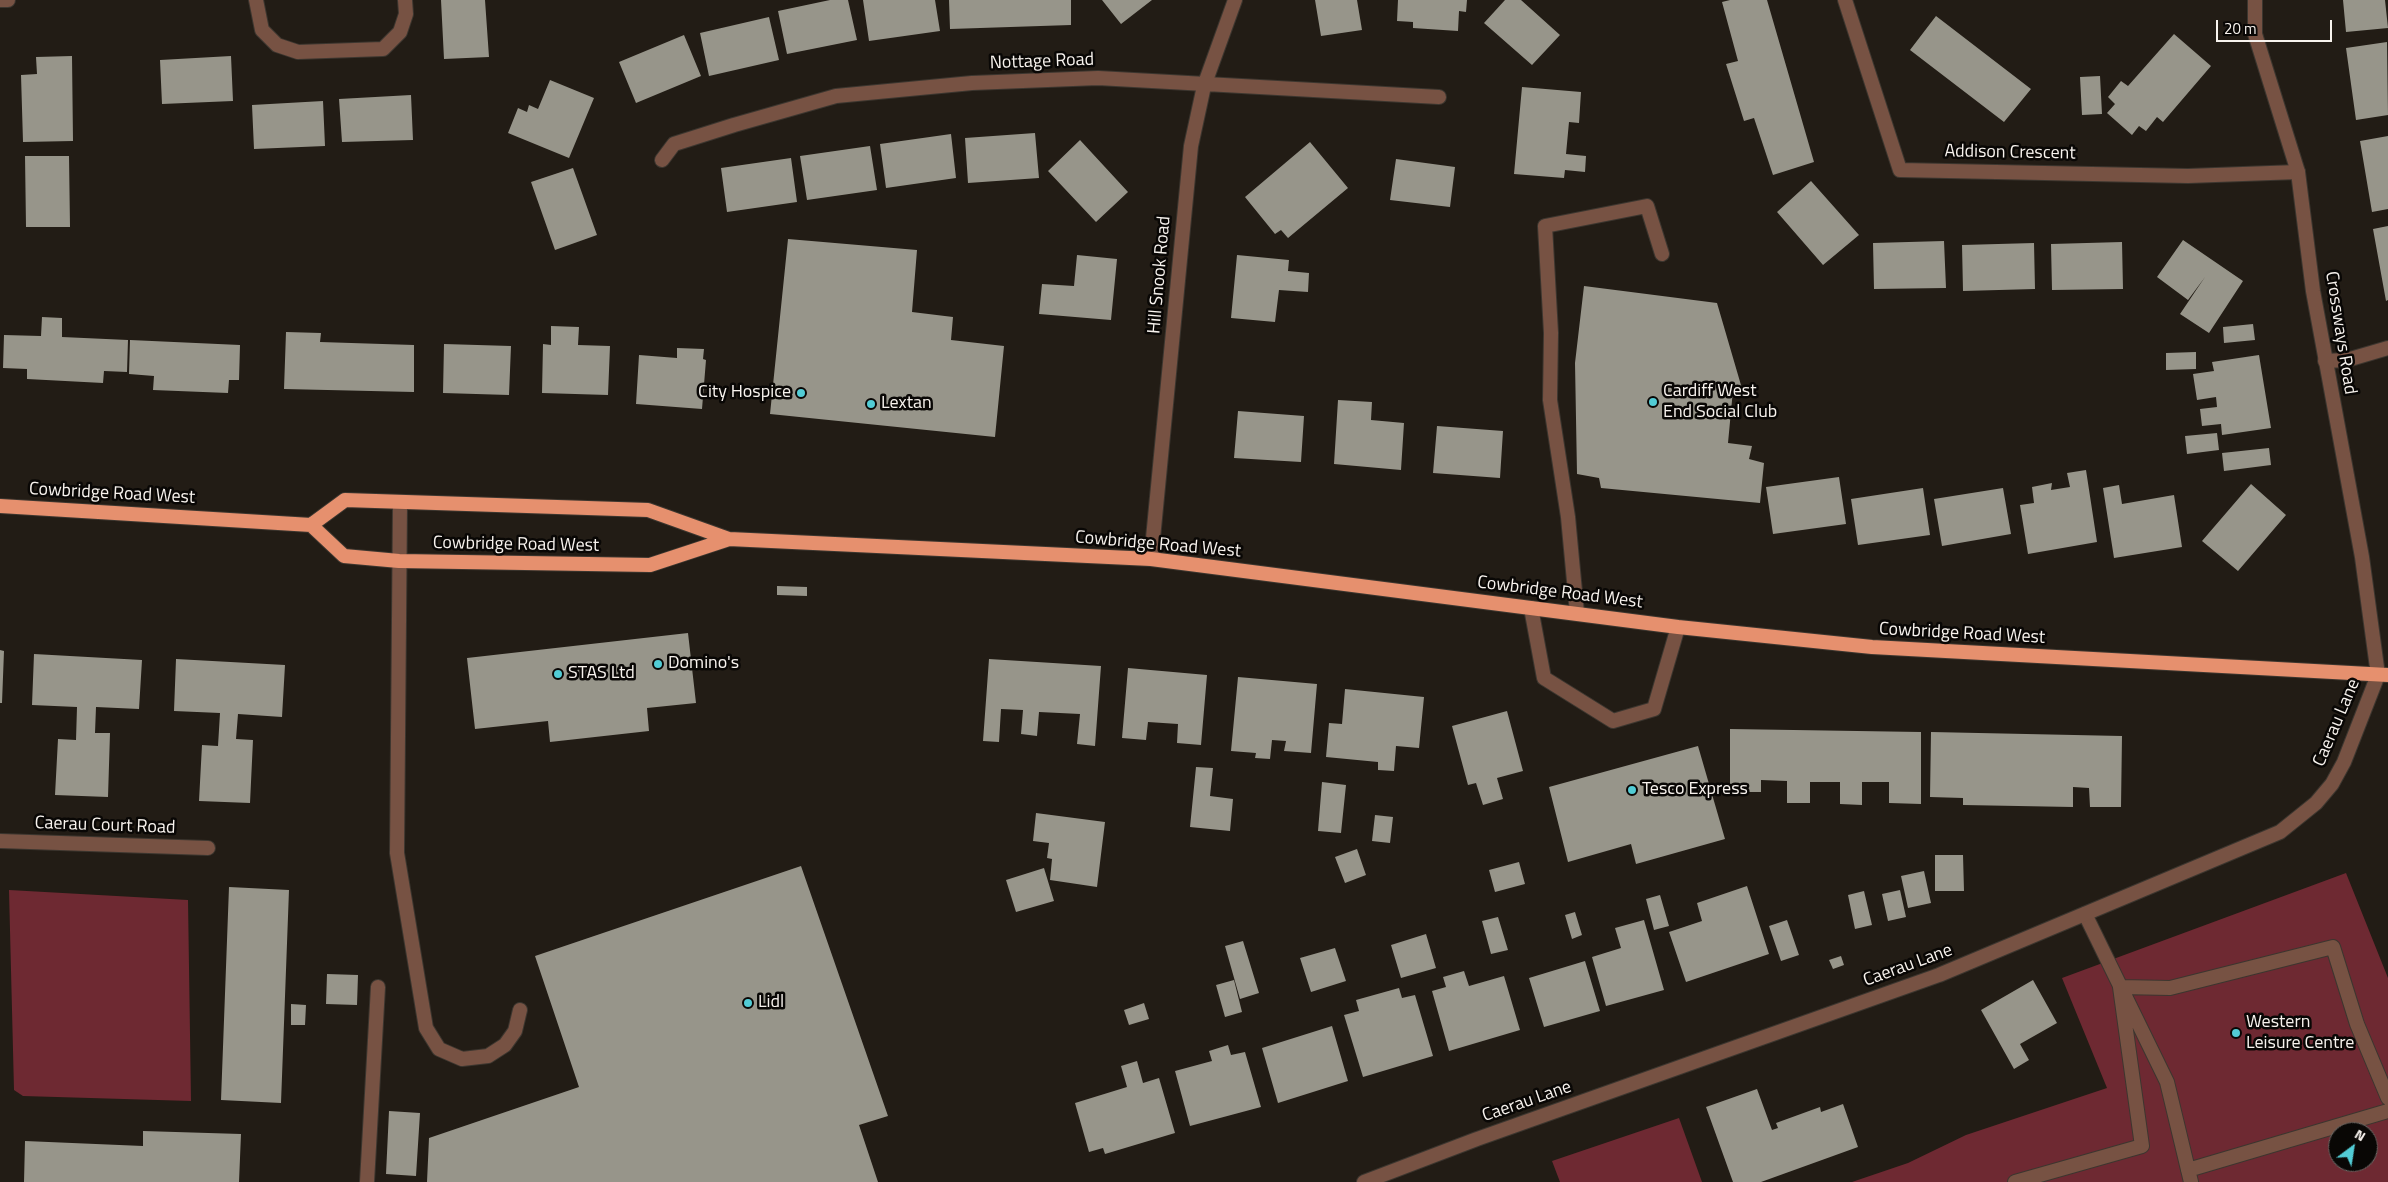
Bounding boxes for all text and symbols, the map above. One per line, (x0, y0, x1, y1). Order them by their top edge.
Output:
scale bar (2218, 10, 2334, 42)
text: 20 m (2224, 17, 2257, 40)
street label: Nottage Road (989, 49, 1095, 75)
street label: Addison Crescent (1944, 141, 2076, 165)
street label: Hill Snook Road (1144, 215, 1176, 335)
street label: Crossways Road (2320, 270, 2360, 396)
place label: Cardiff West End Social Club (1663, 381, 1777, 424)
place label: City Hospice (698, 382, 791, 404)
marker: City Hospice (795, 387, 807, 399)
place label: Lextan (881, 393, 932, 415)
marker: Cardiff West End Social Club (1647, 396, 1659, 408)
marker: Lextan (865, 398, 877, 410)
street label: Cowbridge Road West (28, 479, 196, 509)
street label: Cowbridge Road West (1074, 527, 1242, 563)
street label: Cowbridge Road West (433, 533, 599, 557)
street label: Cowbridge Road West (1476, 572, 1644, 614)
street label: Cowbridge Road West (1878, 619, 2046, 649)
place label: Domino's (668, 653, 739, 675)
marker: Domino's (652, 658, 664, 670)
place label: STAS Ltd (568, 663, 635, 685)
marker: STAS Ltd (552, 668, 564, 680)
street label: Caerau Lane (2309, 676, 2365, 770)
place label: Tesco Express (1642, 779, 1748, 801)
marker: Tesco Express (1626, 784, 1638, 796)
street label: Caerau Court Road (34, 813, 176, 839)
street label: Caerau Lane (1861, 940, 1955, 992)
place label: Lidl (758, 992, 784, 1014)
marker: Lidl (742, 997, 754, 1009)
place label: Western Leisure Centre (2246, 1012, 2354, 1054)
marker: Western Leisure Centre (2230, 1027, 2242, 1039)
street label: Caerau Lane (1479, 1077, 1575, 1127)
north arrow (2328, 1122, 2378, 1172)
text: N (2351, 1123, 2370, 1146)

